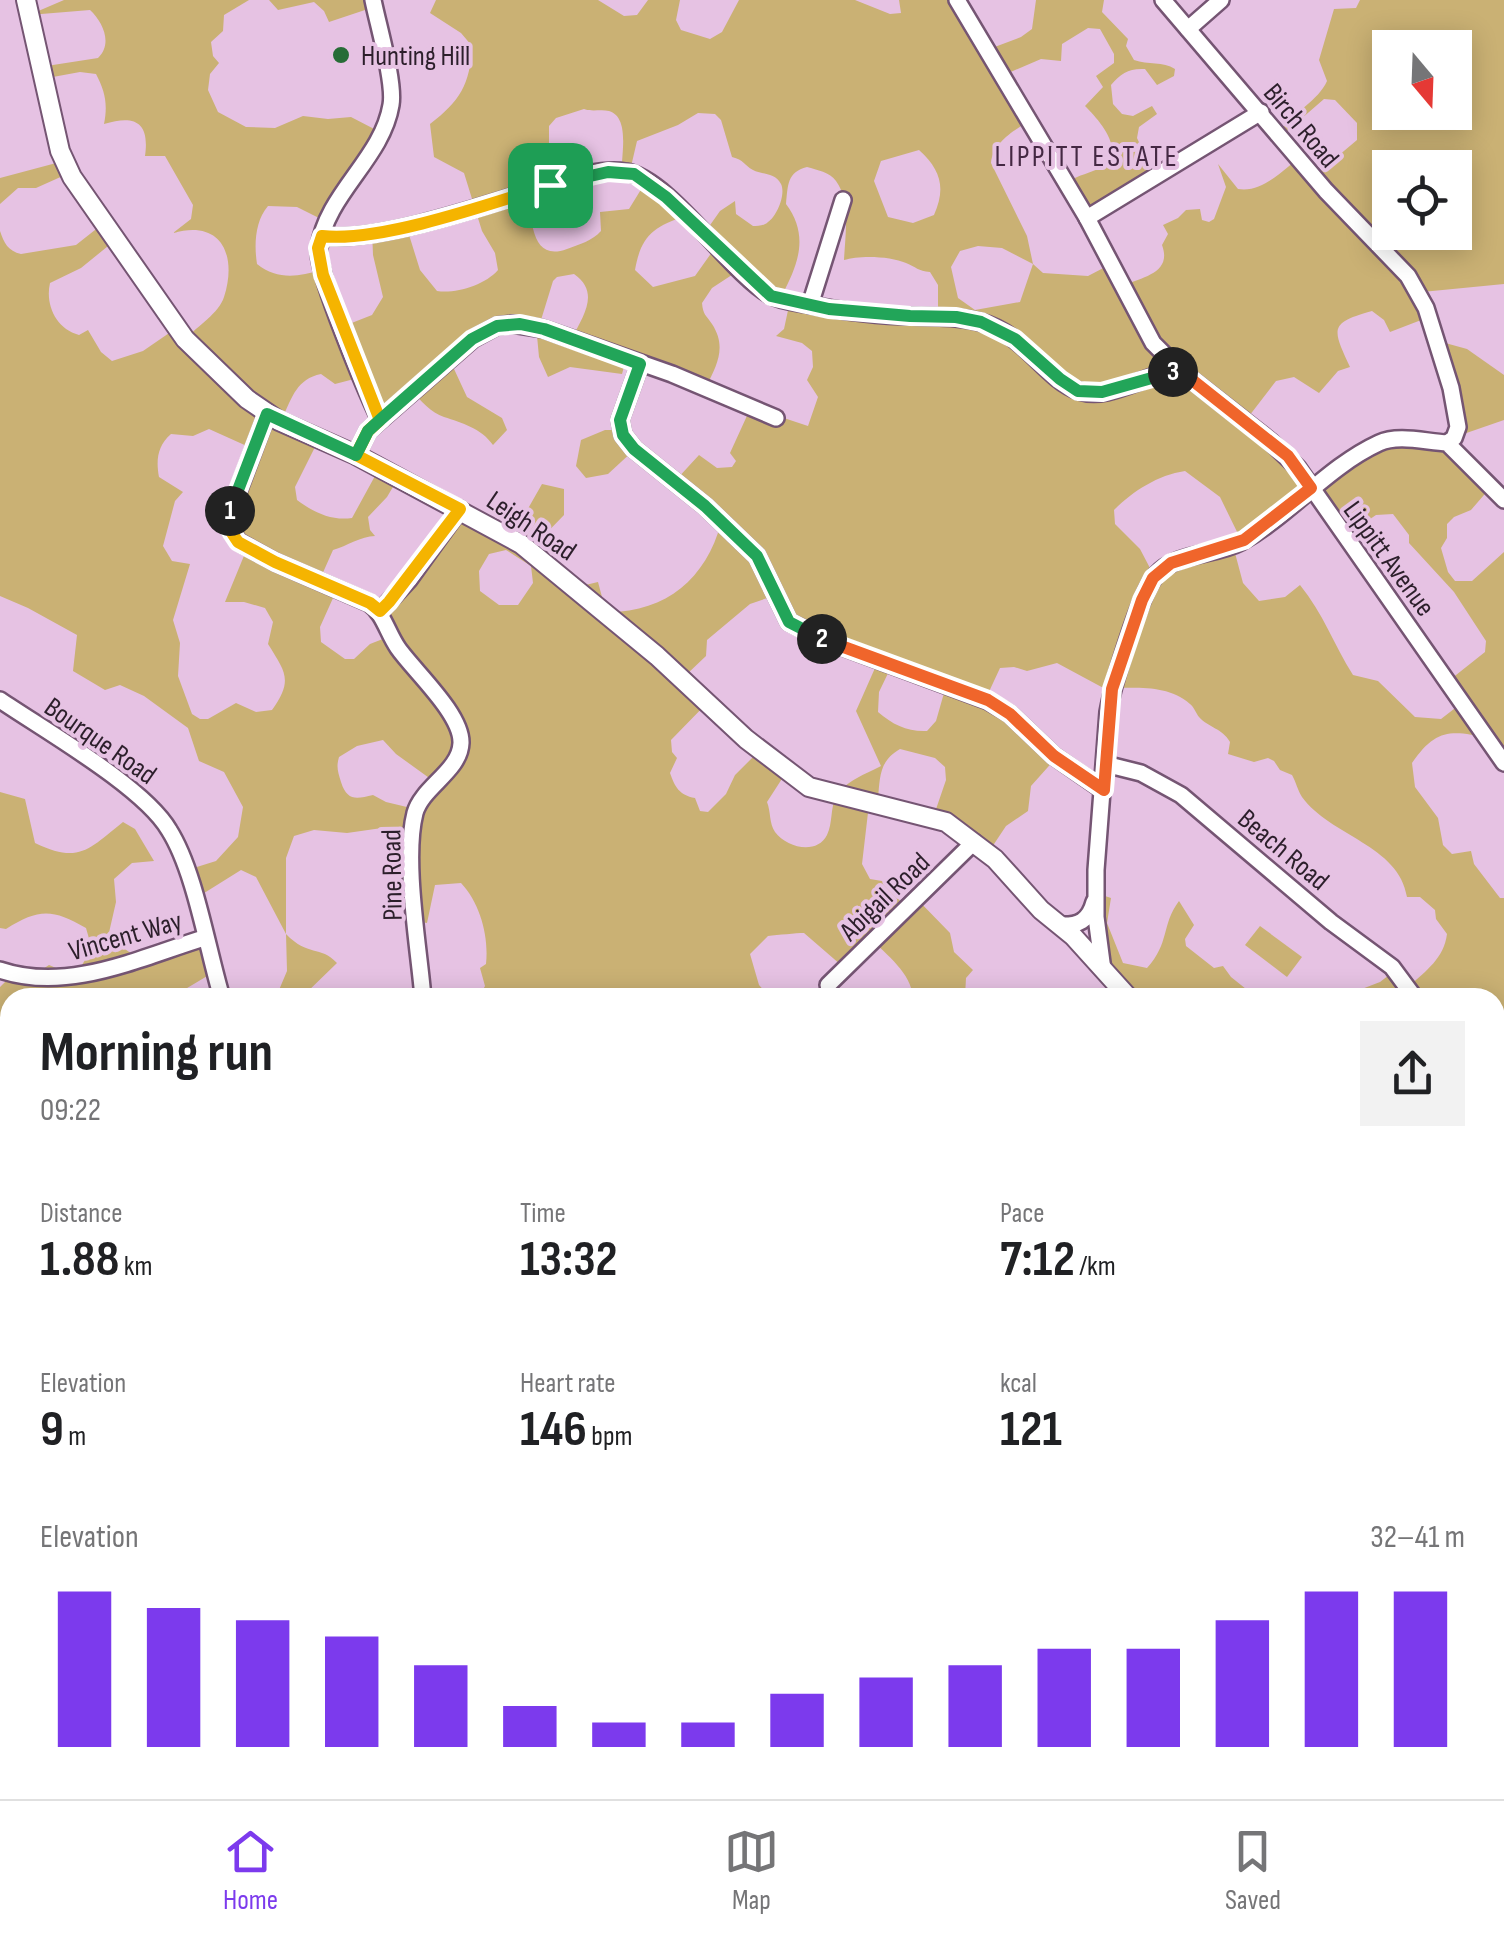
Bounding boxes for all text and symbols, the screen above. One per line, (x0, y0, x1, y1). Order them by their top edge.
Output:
north arrow (1372, 30, 1472, 130)
map controls (1372, 30, 1472, 250)
place label: Hunting Hill (361, 40, 470, 73)
marker: Hunting Hill (330, 44, 352, 66)
street label: Birch Road (1256, 77, 1345, 175)
district label: LIPPITT ESTATE (995, 139, 1179, 175)
pin (508, 143, 593, 228)
button: locate (1372, 150, 1472, 250)
icon: arrive (523, 158, 578, 213)
pin: 3 (1148, 347, 1198, 397)
text: 3 (1167, 355, 1179, 388)
street label: Leigh Road (480, 484, 582, 568)
pin: 1 (205, 486, 255, 536)
text: 1 (225, 494, 235, 527)
street label: Lippitt Avenue (1336, 495, 1441, 623)
pin: 2 (797, 614, 847, 664)
text: 2 (816, 622, 828, 655)
street label: Bourque Road (38, 691, 162, 792)
street label: Beach Road (1231, 803, 1335, 898)
street label: Pine Road (375, 829, 410, 921)
street label: Abigail Road (832, 846, 937, 949)
street label: Vincent Way (65, 905, 186, 968)
text: Morning run (40, 1020, 273, 1087)
button: share (1360, 1021, 1465, 1126)
text: 09:22 (40, 1091, 101, 1130)
text: Distance (40, 1197, 123, 1230)
text: Time (520, 1197, 566, 1230)
text: Pace (1000, 1197, 1045, 1230)
text: 1.88 (40, 1230, 119, 1290)
text: 13:32 (520, 1230, 617, 1290)
text: 7:12 (1000, 1230, 1075, 1290)
text: km (119, 1250, 152, 1283)
text: /km (1075, 1250, 1116, 1283)
text: Elevation (40, 1367, 126, 1400)
text: Heart rate (520, 1367, 616, 1400)
text: kcal (1000, 1367, 1037, 1400)
text: 9 (40, 1400, 64, 1460)
text: 146 (520, 1400, 587, 1460)
text: 121 (1000, 1400, 1062, 1460)
text: m (64, 1420, 86, 1453)
text: bpm (587, 1420, 632, 1453)
text: Elevation (40, 1518, 139, 1557)
text: 32–41 m (1370, 1518, 1465, 1557)
tab: Home (223, 1824, 278, 1917)
tab: Map (724, 1824, 779, 1917)
tab: Saved (1225, 1824, 1281, 1917)

